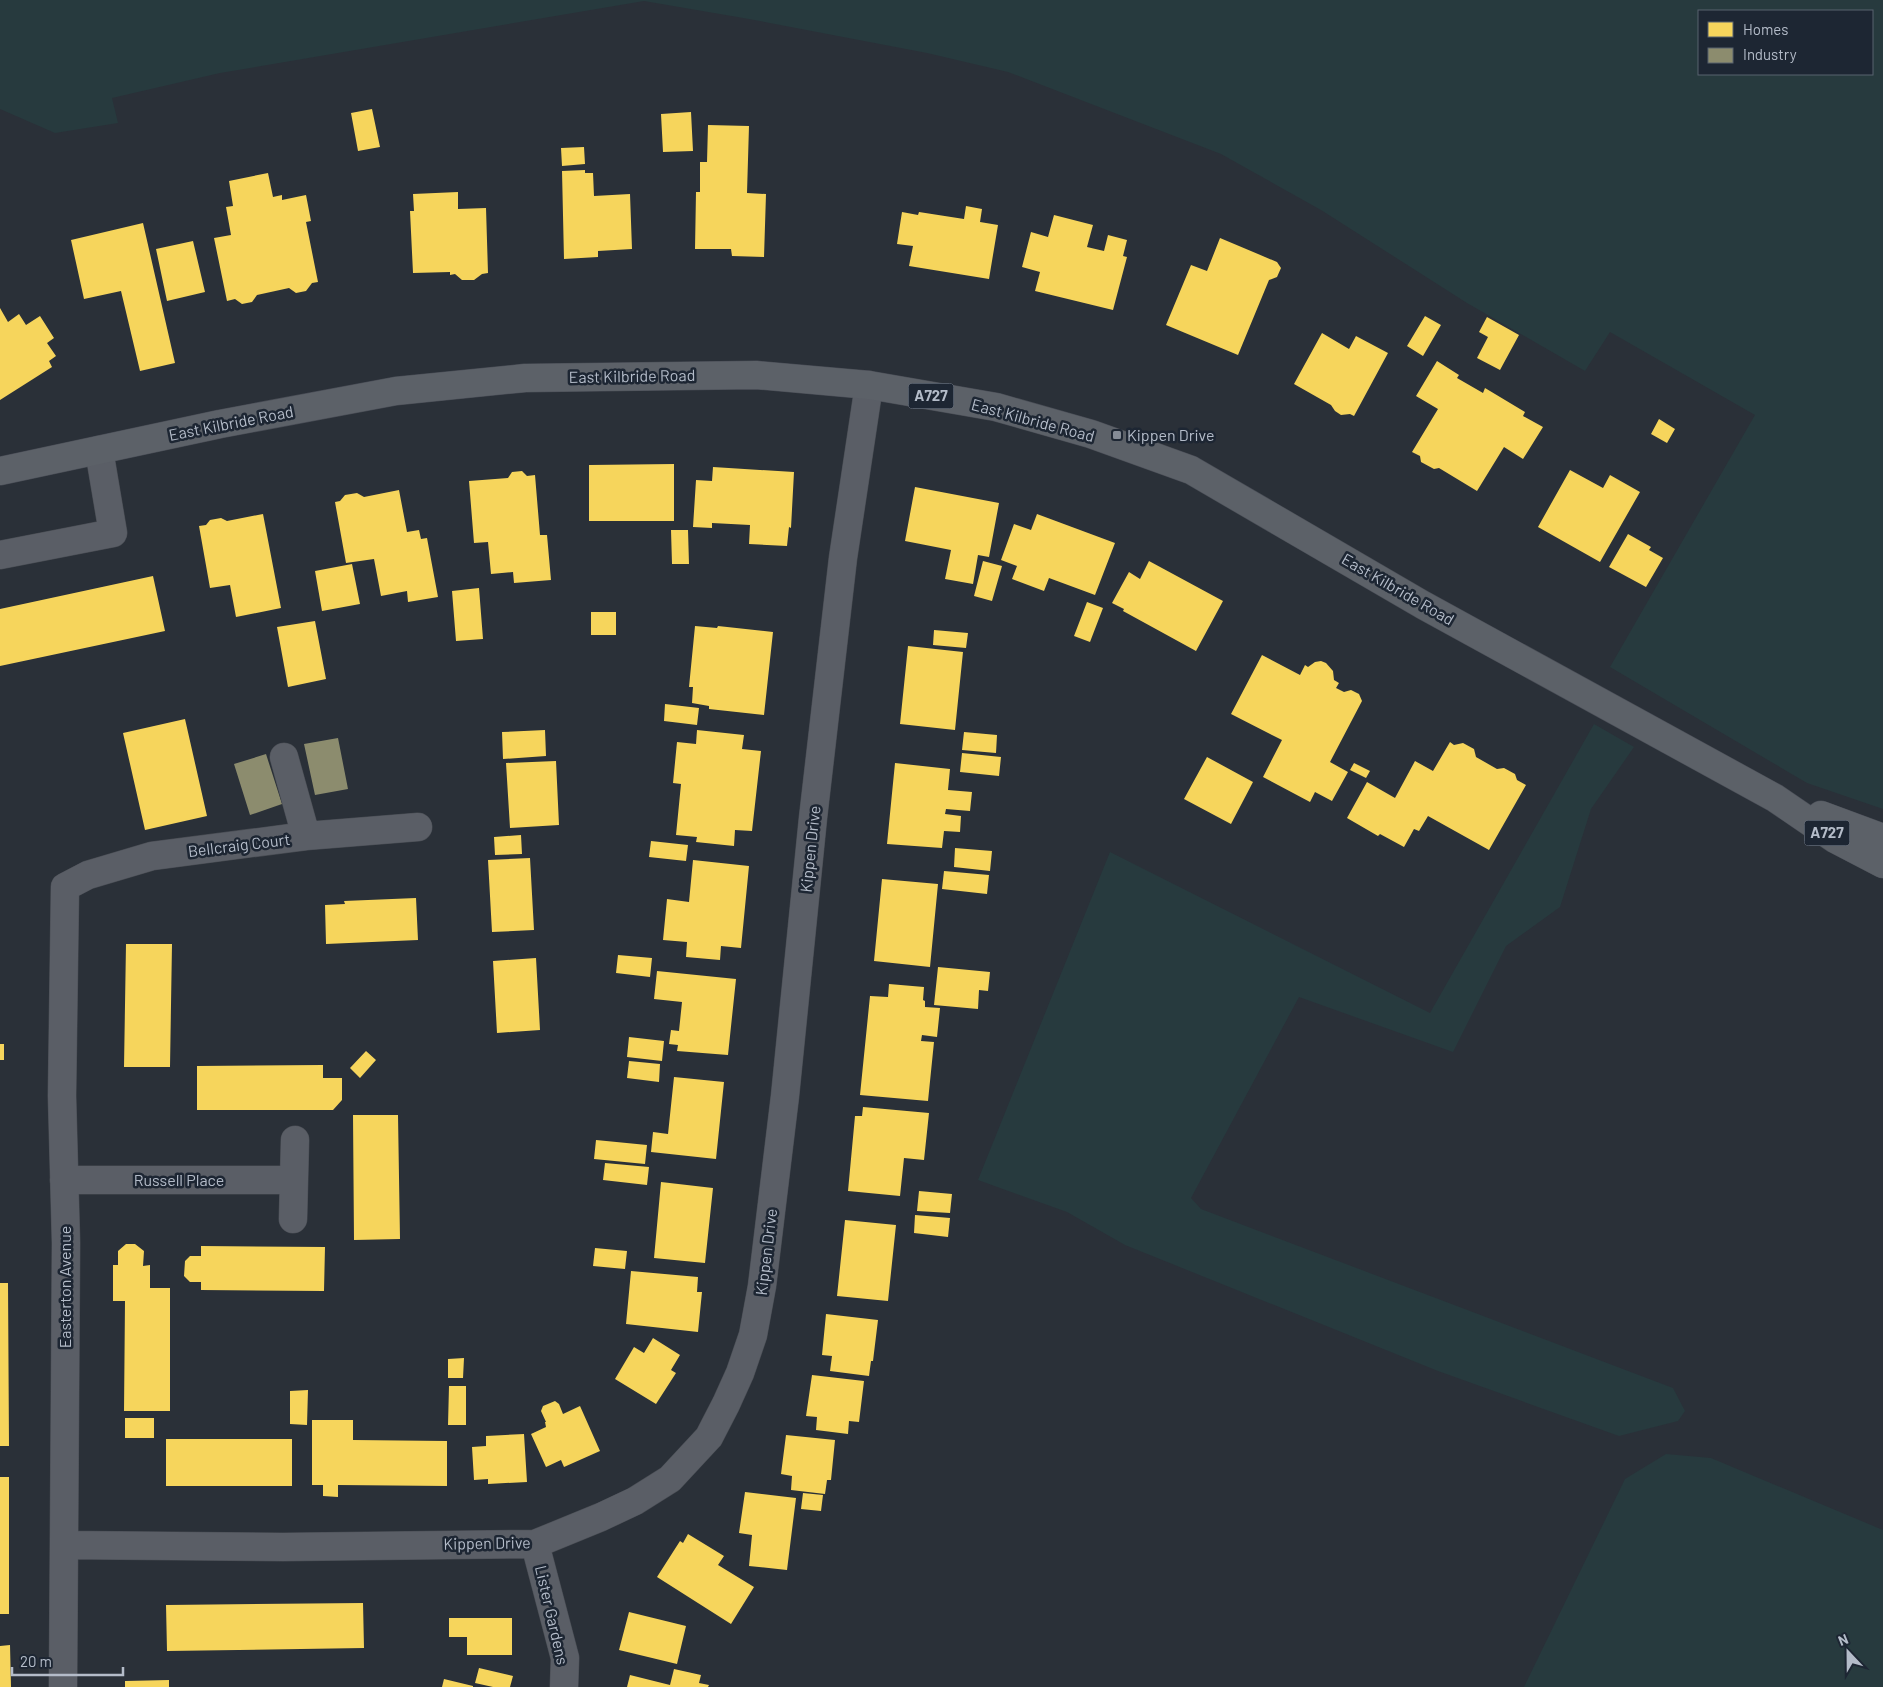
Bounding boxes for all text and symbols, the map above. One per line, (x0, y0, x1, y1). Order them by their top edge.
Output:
legend (1698, 10, 1873, 75)
text: Homes (1743, 20, 1788, 38)
text: Industry (1743, 45, 1797, 63)
street label: East Kilbride Road (569, 365, 695, 386)
road number: A727 (908, 384, 954, 408)
street label: East Kilbride Road (970, 394, 1097, 445)
street label: East Kilbride Road (167, 401, 295, 444)
place label: Kippen Drive (1127, 425, 1214, 444)
marker: Kippen Drive (1111, 429, 1123, 441)
street label: East Kilbride Road (1339, 549, 1458, 628)
street label: Kippen Drive (795, 804, 824, 893)
road number: A727 (1804, 820, 1850, 846)
street label: Bellcraig Court (187, 829, 291, 860)
street label: Russell Place (134, 1170, 224, 1189)
street label: Kippen Drive (751, 1207, 780, 1296)
street label: Easterton Avenue (55, 1226, 74, 1348)
street label: Kippen Drive (443, 1532, 531, 1553)
street label: Lister Gardens (532, 1563, 573, 1666)
north arrow (1823, 1627, 1873, 1677)
text: N (1835, 1630, 1850, 1649)
scale bar (12, 1644, 124, 1676)
text: 20 m (20, 1652, 52, 1670)

